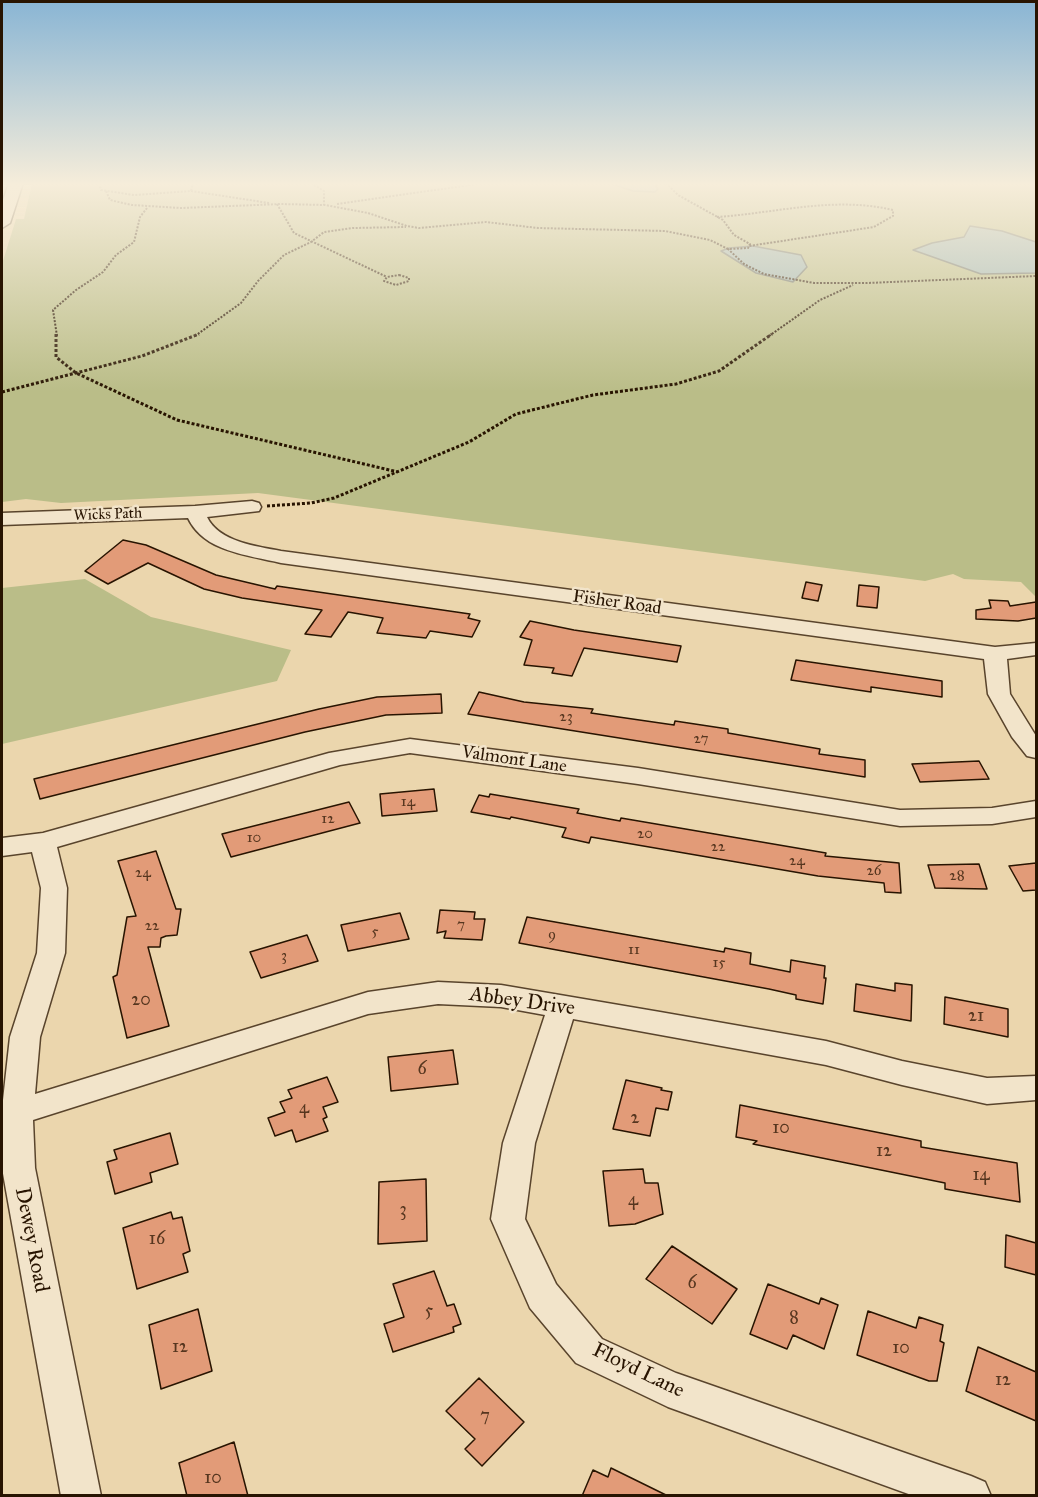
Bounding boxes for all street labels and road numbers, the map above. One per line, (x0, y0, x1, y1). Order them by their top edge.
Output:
street label: Wicks Path (73, 505, 143, 525)
street label: Fisher Road (571, 586, 663, 620)
street label: Valmont Lane (460, 742, 568, 778)
street label: Abbey Drive (468, 982, 576, 1022)
street label: Dewey Road (8, 1185, 54, 1295)
street label: Floyd Lane (588, 1338, 688, 1404)

